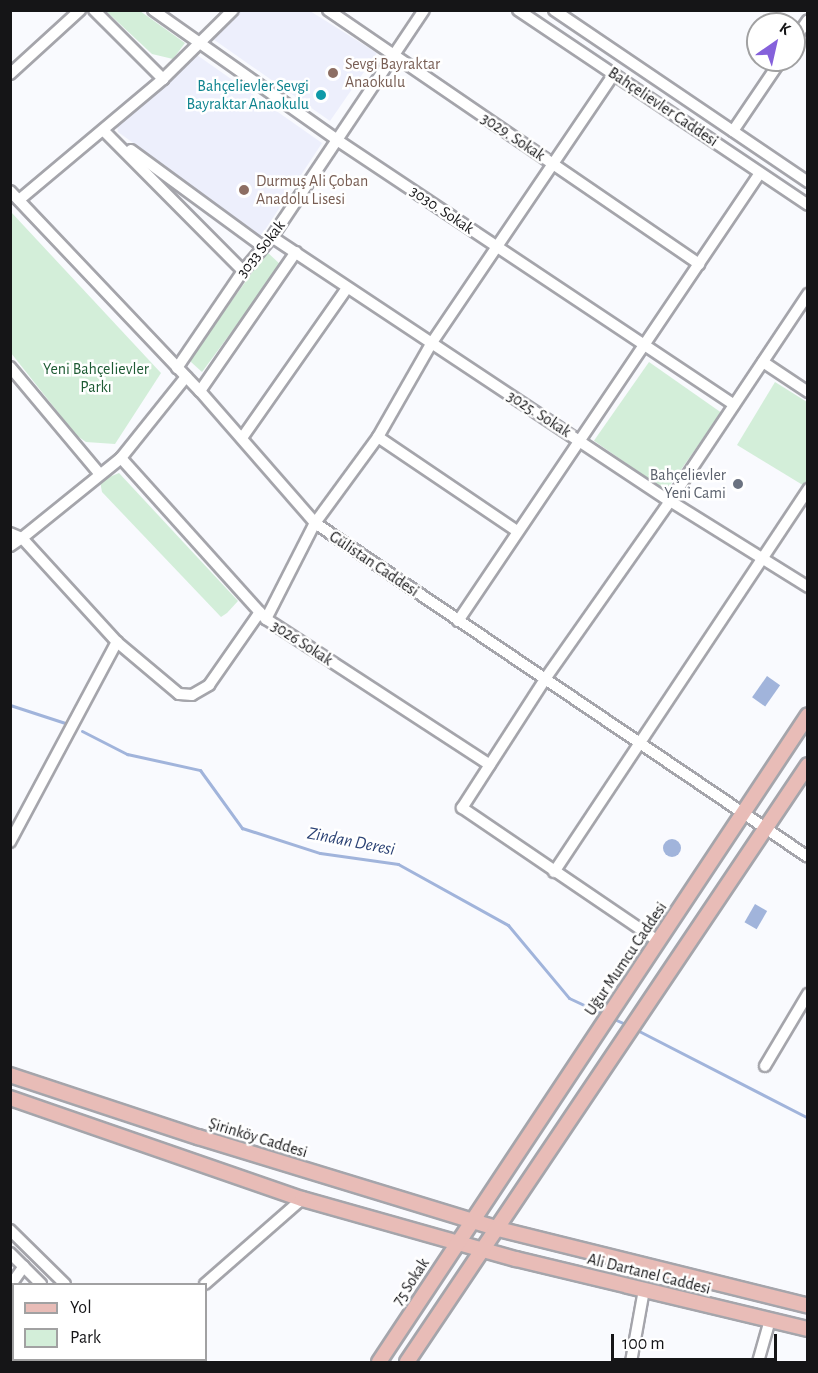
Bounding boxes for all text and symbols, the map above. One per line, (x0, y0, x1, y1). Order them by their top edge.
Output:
north arrow (746, 12, 806, 72)
text: K (777, 19, 793, 38)
place label: Sevgi Bayraktar Anaokulu (345, 54, 440, 92)
street label: Bahçelievler Caddesi (604, 63, 722, 151)
marker: Sevgi Bayraktar Anaokulu (326, 66, 340, 80)
place label: Bahçelievler Sevgi Bayraktar Anaokulu (186, 76, 309, 114)
marker: Bahçelievler Sevgi Bayraktar Anaokulu (314, 88, 328, 102)
street label: 3029. Sokak (477, 109, 549, 165)
place label: Durmuş Ali Çoban Anadolu Lisesi (256, 171, 368, 209)
street label: 3030. Sokak (406, 182, 478, 238)
marker: Durmuş Ali Çoban Anadolu Lisesi (237, 183, 251, 197)
street label: 3033 Sokak (233, 216, 289, 282)
park label: Yeni Bahçelievler Parkı (43, 359, 149, 397)
street label: 3025. Sokak (504, 386, 574, 442)
place label: Bahçelievler Yeni Cami (650, 465, 726, 503)
marker: Bahçelievler Yeni Cami (731, 477, 745, 491)
street label: Gülistan Caddesi (326, 527, 422, 601)
street label: 3026 Sokak (268, 616, 336, 670)
water label: Zindan Deresi (306, 823, 396, 861)
street label: Uğur Mumcu Caddesi (581, 898, 671, 1020)
street label: Şirinköy Caddesi (206, 1114, 310, 1162)
street label: Ali Dartanel Caddesi (585, 1249, 713, 1299)
street label: 75 Sokak (389, 1255, 433, 1309)
legend (12, 1283, 207, 1361)
text: Yol (70, 1299, 92, 1317)
scale bar (614, 1322, 780, 1360)
text: Park (70, 1329, 101, 1347)
text: 100 m (622, 1335, 665, 1353)

